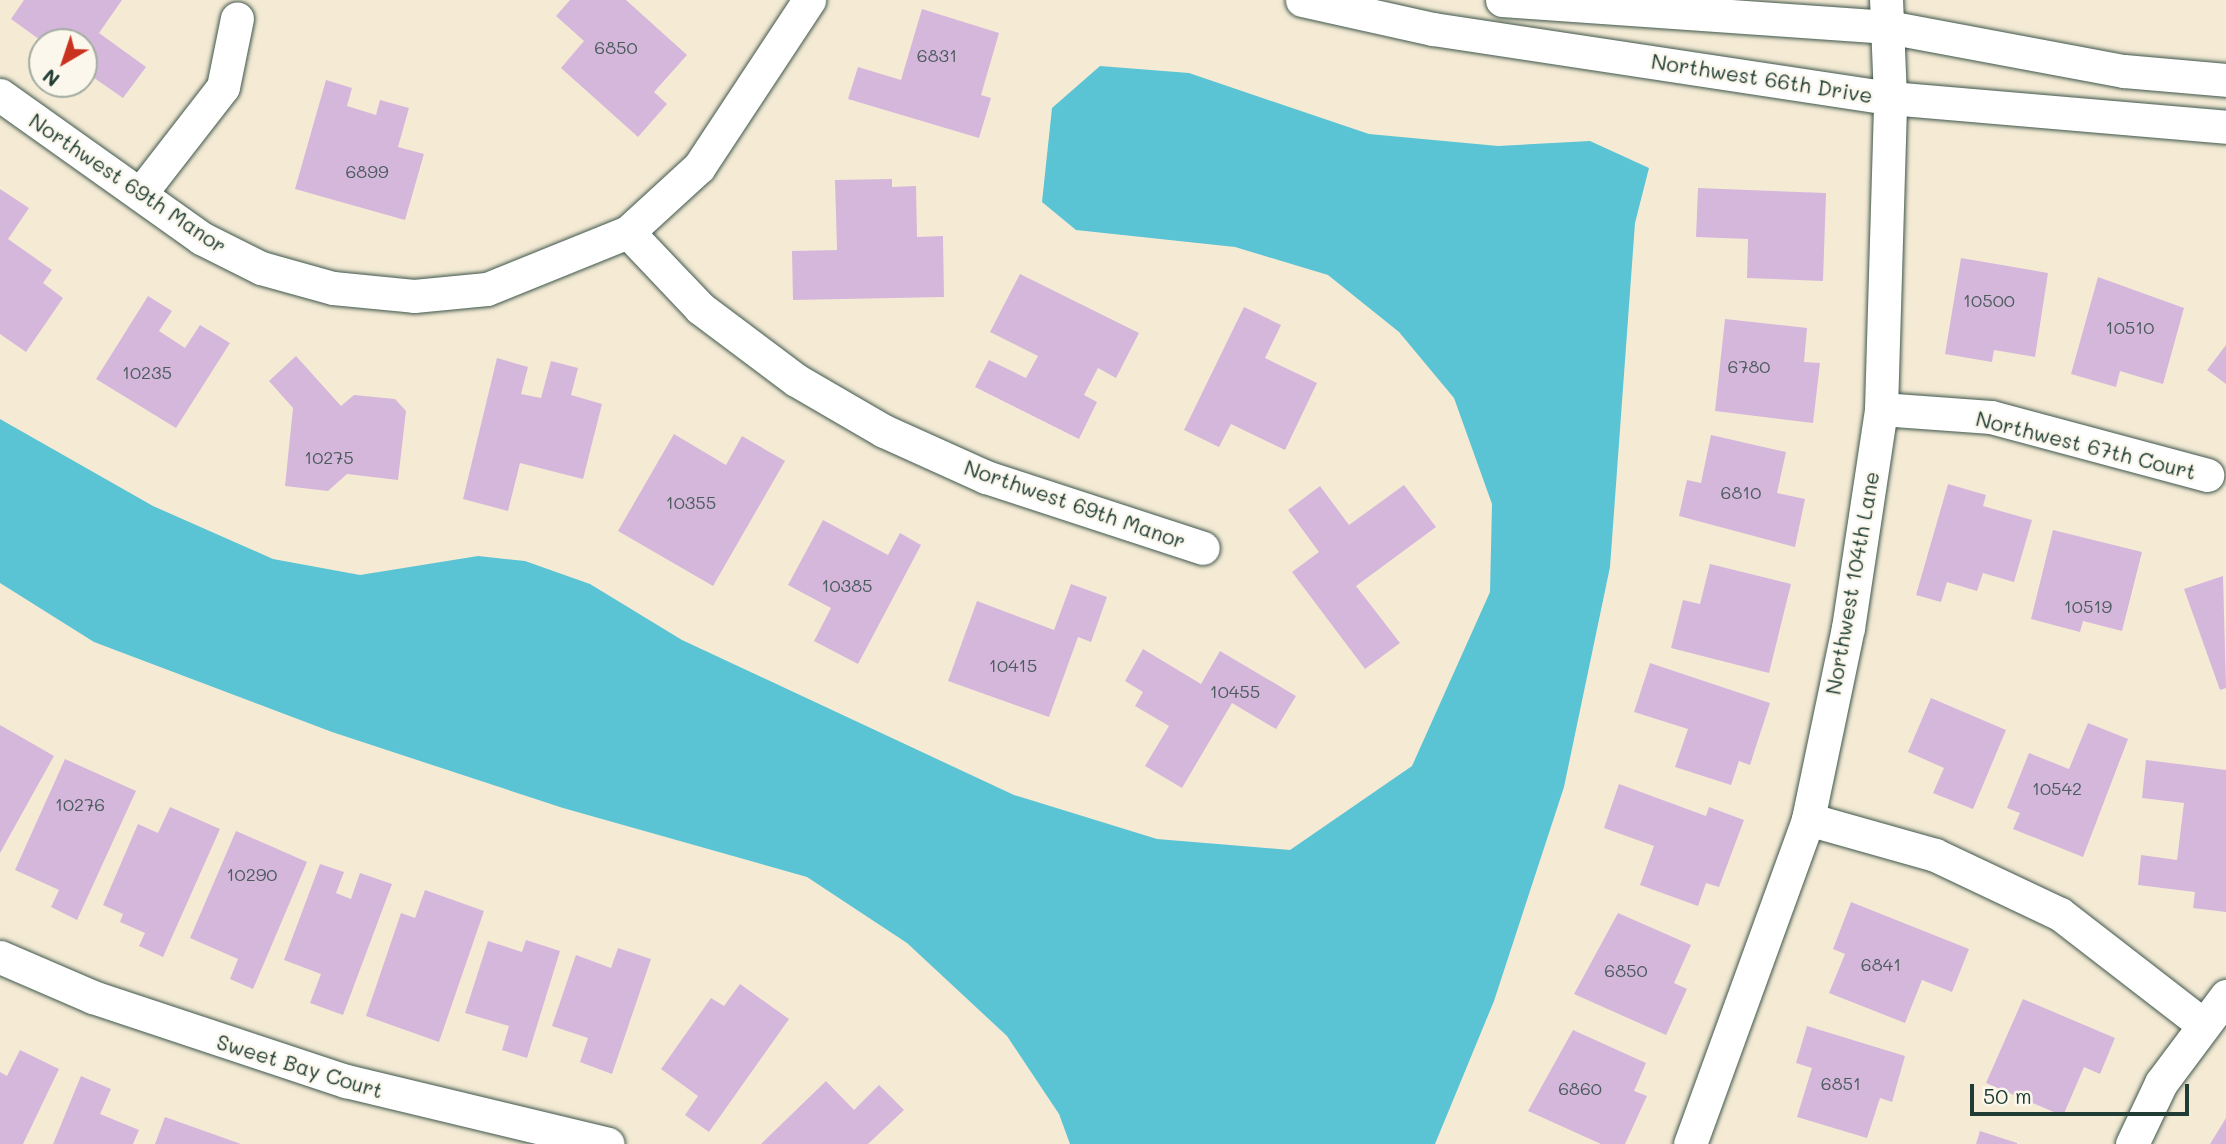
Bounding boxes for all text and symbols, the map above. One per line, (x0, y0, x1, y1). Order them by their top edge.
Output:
north arrow (28, 28, 98, 98)
house number: 6850 (594, 36, 638, 58)
house number: 6831 (917, 44, 957, 66)
street label: Northwest 66th Drive (1650, 48, 1874, 108)
text: N (37, 64, 64, 92)
street label: Northwest 69th Manor (25, 108, 231, 258)
house number: 6899 (345, 160, 389, 182)
house number: 10500 (1963, 289, 2015, 311)
house number: 10510 (2106, 316, 2154, 338)
house number: 6780 (1728, 355, 1770, 377)
house number: 10235 (122, 361, 172, 383)
street label: Northwest 67th Court (1973, 405, 2199, 485)
house number: 10275 (304, 446, 354, 468)
street label: Northwest 69th Manor (961, 454, 1189, 554)
street label: Northwest 104th Lane (1820, 469, 1884, 697)
house number: 6810 (1721, 481, 1761, 503)
house number: 10355 (666, 491, 716, 513)
house number: 10385 (821, 574, 873, 596)
house number: 10519 (2064, 595, 2112, 617)
house number: 10415 (989, 654, 1037, 676)
house number: 10455 (1210, 680, 1260, 702)
house number: 10542 (2032, 777, 2082, 799)
house number: 10276 (55, 793, 105, 815)
house number: 10290 (227, 863, 277, 885)
house number: 6841 (1861, 953, 1901, 975)
house number: 6850 (1604, 959, 1648, 981)
street label: Sweet Bay Court (214, 1029, 386, 1103)
scale bar (1974, 1070, 2193, 1114)
house number: 6851 (1821, 1072, 1861, 1094)
house number: 6860 (1558, 1077, 1602, 1099)
text: 50 m (1983, 1082, 2032, 1109)

